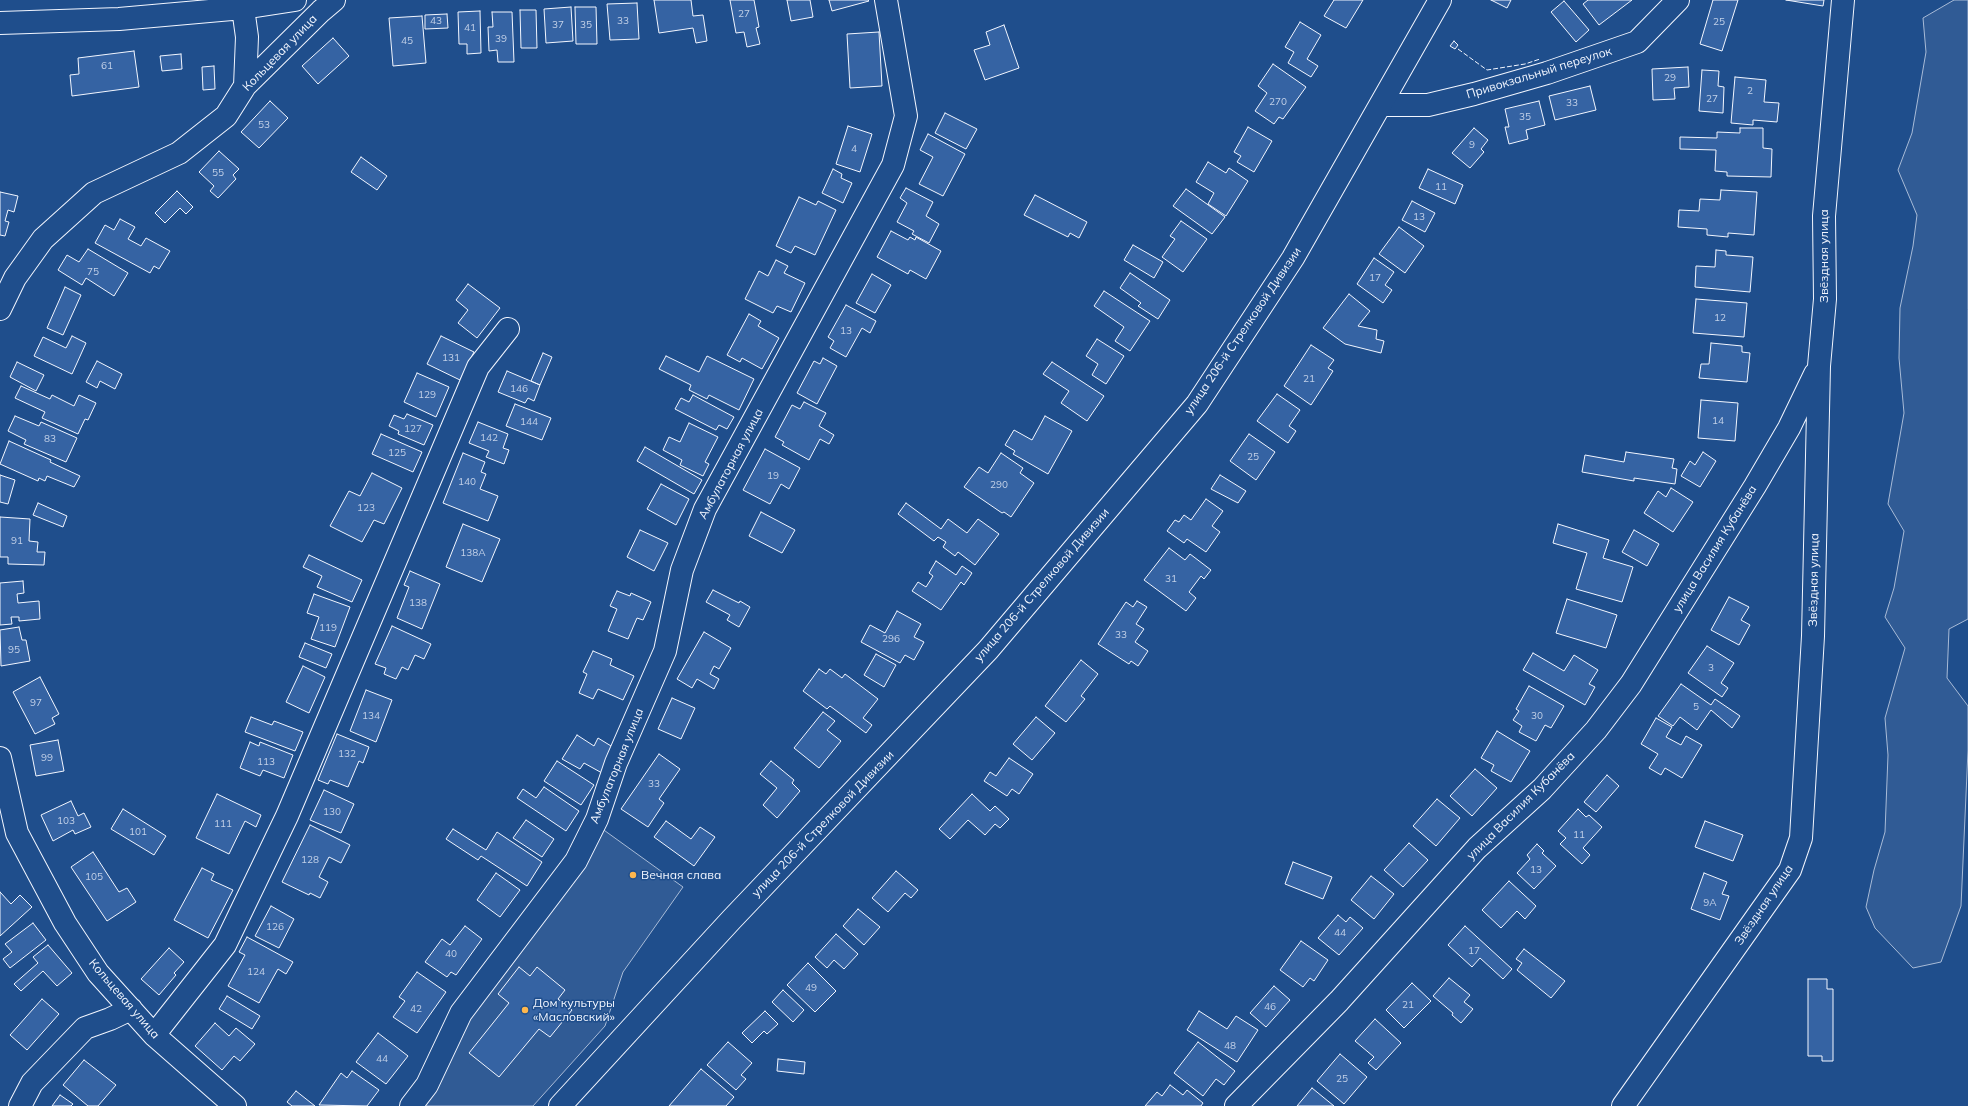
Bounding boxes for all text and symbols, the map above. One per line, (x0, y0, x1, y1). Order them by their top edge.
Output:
house number: 27 (738, 8, 750, 20)
street label: Кольцевая улица (240, 12, 320, 94)
house number: 43 (430, 15, 442, 27)
house number: 33 (617, 15, 629, 27)
house number: 25 (1713, 16, 1725, 28)
house number: 37 (552, 19, 564, 31)
house number: 35 (580, 19, 592, 31)
house number: 41 (464, 22, 476, 34)
house number: 39 (495, 33, 507, 45)
house number: 45 (401, 35, 413, 47)
street label: Привокзальный переулок (1464, 44, 1614, 102)
house number: 61 (101, 60, 113, 72)
house number: 29 (1664, 72, 1676, 84)
house number: 2 (1747, 85, 1753, 97)
house number: 27 (1706, 93, 1718, 105)
house number: 270 (1269, 96, 1287, 108)
house number: 33 (1566, 97, 1578, 109)
house number: 35 (1519, 111, 1531, 123)
house number: 53 (258, 119, 270, 131)
house number: 9 (1469, 139, 1475, 151)
house number: 4 (851, 143, 857, 155)
house number: 55 (212, 167, 224, 179)
house number: 11 (1435, 181, 1447, 193)
street label: Звёздная улица (1817, 209, 1831, 303)
house number: 13 (1413, 211, 1425, 223)
street label: улица 206-й Стрелковой Дивизии (1182, 245, 1304, 417)
house number: 75 (87, 266, 99, 278)
house number: 17 (1369, 272, 1381, 284)
house number: 12 (1714, 312, 1726, 324)
house number: 13 (840, 325, 852, 337)
house number: 131 (442, 352, 460, 364)
house number: 21 (1303, 373, 1315, 385)
house number: 146 (510, 383, 528, 395)
house number: 129 (418, 389, 436, 401)
street label: Амбулаторная улица (696, 406, 766, 522)
house number: 14 (1712, 415, 1724, 427)
house number: 144 (520, 416, 538, 428)
house number: 127 (404, 423, 422, 435)
house number: 142 (480, 432, 498, 444)
house number: 83 (44, 433, 56, 445)
house number: 125 (388, 447, 406, 459)
house number: 25 (1247, 451, 1259, 463)
house number: 19 (767, 470, 779, 482)
house number: 140 (458, 476, 476, 488)
house number: 290 (990, 479, 1008, 491)
street label: улица Василия Кубанёва (1670, 483, 1760, 615)
house number: 123 (357, 502, 375, 514)
street label: улица 206-й Стрелковой Дивизии (972, 506, 1112, 664)
street label: Звёздная улица (1806, 533, 1822, 627)
house number: 91 (11, 535, 23, 547)
house number: 138А (460, 547, 486, 559)
house number: 31 (1165, 573, 1177, 585)
house number: 138 (409, 597, 427, 609)
house number: 119 (319, 622, 337, 634)
house number: 33 (1115, 629, 1127, 641)
house number: 296 (882, 633, 900, 645)
house number: 95 (8, 644, 20, 656)
house number: 3 (1708, 662, 1714, 674)
house number: 97 (30, 697, 42, 709)
house number: 5 (1693, 701, 1699, 713)
street label: Амбулаторная улица (587, 706, 647, 826)
house number: 134 (362, 710, 380, 722)
house number: 30 (1531, 710, 1543, 722)
house number: 132 (338, 748, 356, 760)
street label: улица 206-й Стрелковой Дивизии (749, 748, 897, 900)
street label: улица Василия Кубанёва (1464, 749, 1578, 863)
house number: 99 (41, 752, 53, 764)
house number: 113 (257, 756, 275, 768)
house number: 33 (648, 778, 660, 790)
house number: 130 (323, 806, 341, 818)
house number: 103 (57, 815, 75, 827)
house number: 111 (214, 818, 232, 830)
house number: 101 (129, 826, 147, 838)
house number: 11 (1573, 829, 1585, 841)
house number: 128 (301, 854, 319, 866)
street label: Звёздная улица (1732, 862, 1796, 948)
house number: 13 (1530, 864, 1542, 876)
place label: Вечная слава (641, 868, 721, 882)
marker: Вечная слава (628, 870, 638, 880)
house number: 105 (85, 871, 103, 883)
house number: 9А (1703, 897, 1717, 909)
house number: 126 (266, 921, 284, 933)
house number: 44 (1334, 927, 1346, 939)
house number: 17 (1468, 945, 1480, 957)
house number: 40 (445, 948, 457, 960)
street label: Кольцевая улица (85, 956, 163, 1042)
house number: 124 (247, 966, 265, 978)
house number: 49 (805, 982, 817, 994)
place label: Дом культуры «Масловский» (533, 996, 615, 1024)
house number: 21 (1402, 999, 1414, 1011)
house number: 46 (1264, 1001, 1276, 1013)
house number: 42 (410, 1003, 422, 1015)
marker: Дом культуры «Масловский» (520, 1005, 530, 1015)
house number: 48 (1224, 1040, 1236, 1052)
house number: 44 (376, 1053, 388, 1065)
house number: 25 (1336, 1073, 1348, 1085)

